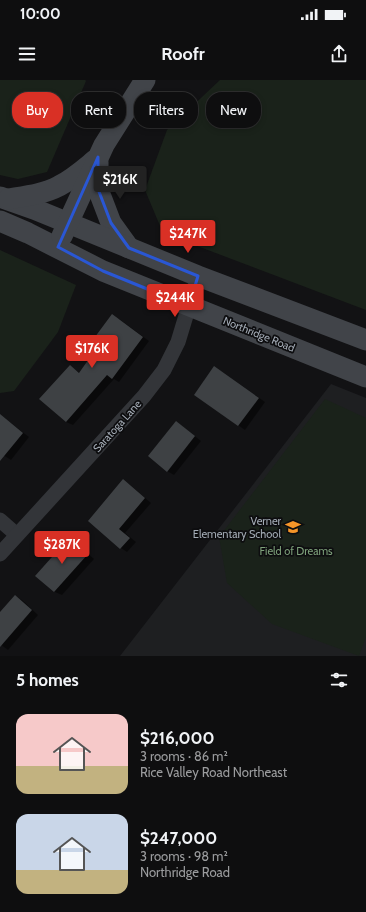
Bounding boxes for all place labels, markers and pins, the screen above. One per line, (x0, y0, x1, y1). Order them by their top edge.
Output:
pin: $216K (92, 166, 148, 200)
pin: $247K (160, 220, 216, 254)
pin: $244K (147, 284, 203, 318)
pin: $176K (64, 335, 120, 369)
place label: Verner Elementary School (193, 514, 282, 541)
school or university icon: Verner Elementary School (284, 518, 302, 536)
pin: $287K (34, 531, 90, 565)

